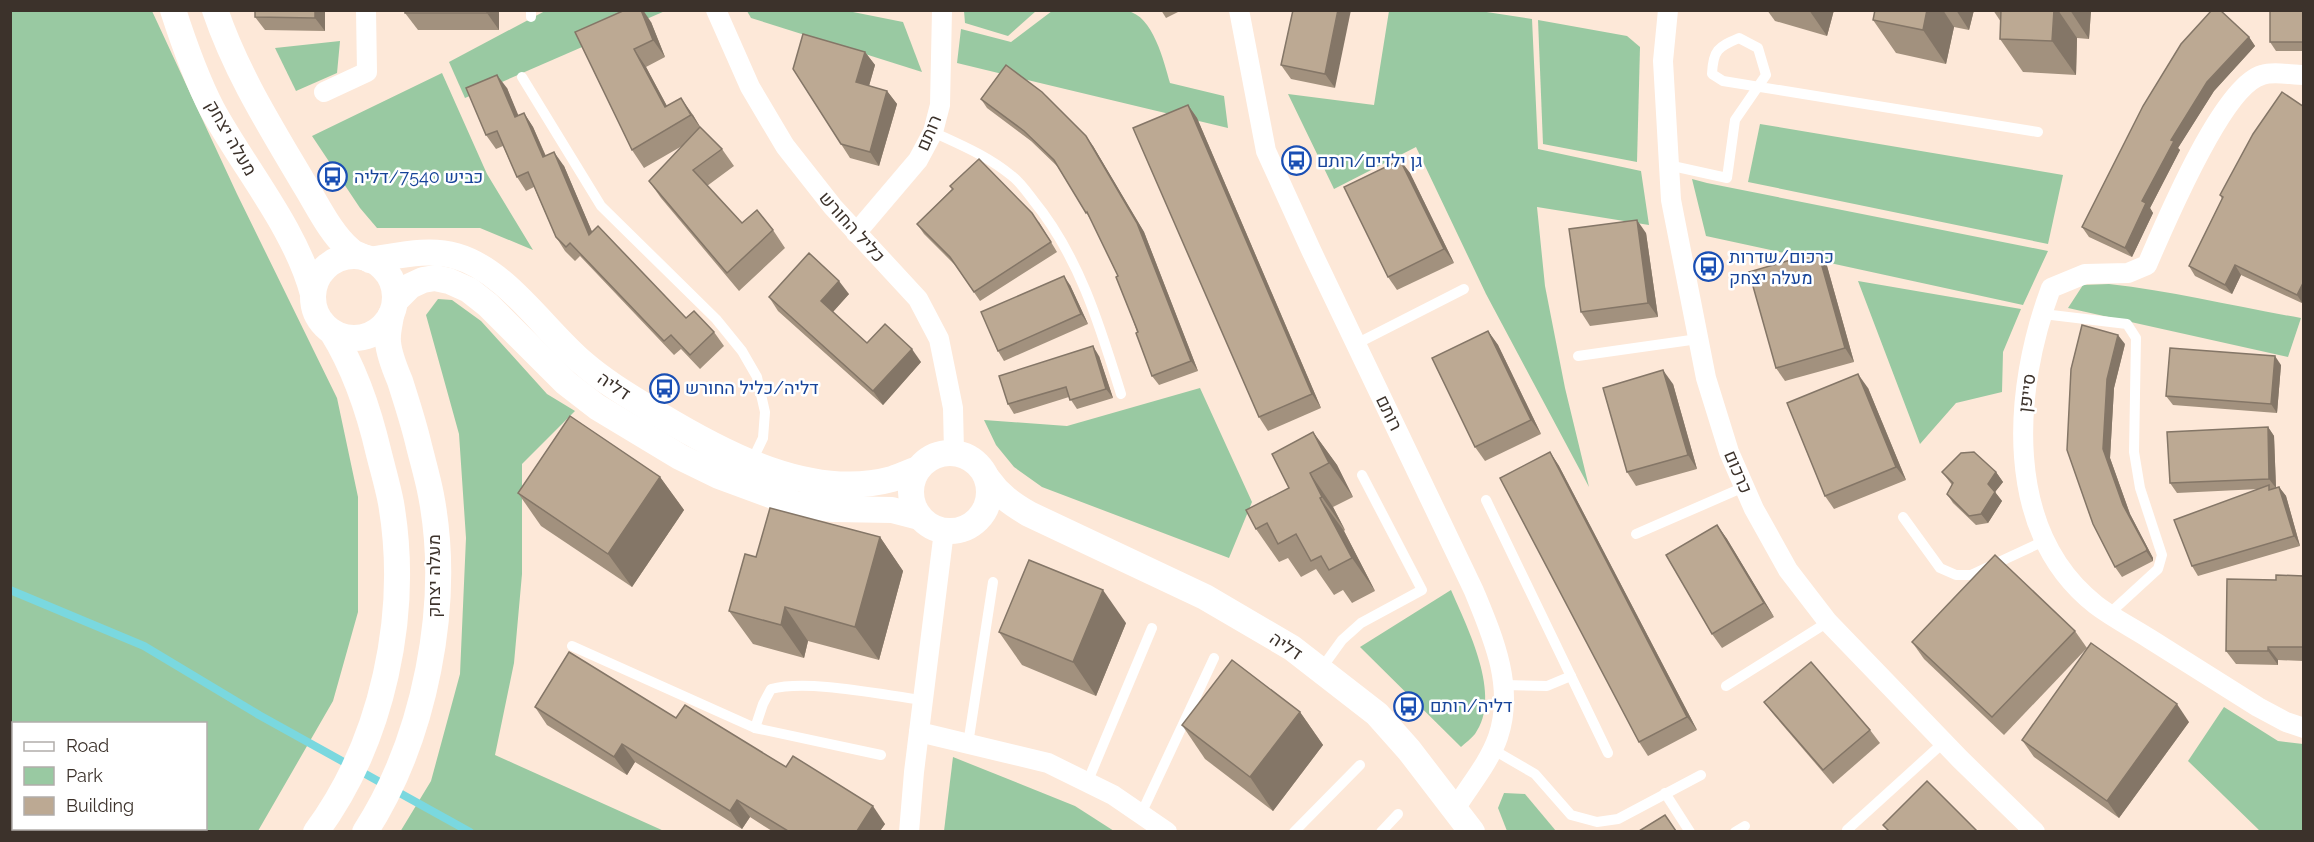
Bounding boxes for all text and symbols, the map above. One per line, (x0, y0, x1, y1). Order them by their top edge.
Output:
street label: מעלה יצחק (201, 96, 261, 179)
street label: רותם (912, 112, 945, 154)
bus stop icon: גן ילדים/רותם (1280, 145, 1312, 177)
place label: גן ילדים/רותם (1317, 150, 1422, 171)
bus stop icon: כביש 7540/דליה (317, 161, 349, 193)
place label: כביש 7540/דליה (354, 166, 483, 187)
street label: כליל החורש (815, 187, 890, 266)
place label: כרכום/שדרות מעלה יצחק (1729, 246, 1834, 288)
bus stop icon: כרכום/שדרות מעלה יצחק (1692, 251, 1724, 283)
street label: דליה (594, 367, 635, 404)
bus stop icon: דליה/כליל החורש (648, 372, 680, 404)
street label: סייפן (2014, 372, 2039, 413)
place label: דליה/כליל החורש (685, 377, 819, 398)
street label: רותם (1372, 392, 1407, 434)
street label: כרכום (1720, 447, 1757, 497)
street label: מעלה יצחק (423, 534, 444, 618)
street label: דליה (1266, 627, 1307, 664)
bus stop icon: דליה/רותם (1393, 690, 1425, 722)
place label: דליה/רותם (1430, 695, 1512, 716)
legend (12, 722, 207, 830)
text: Road (66, 735, 109, 756)
text: Park (66, 765, 103, 786)
text: Building (66, 795, 134, 816)

